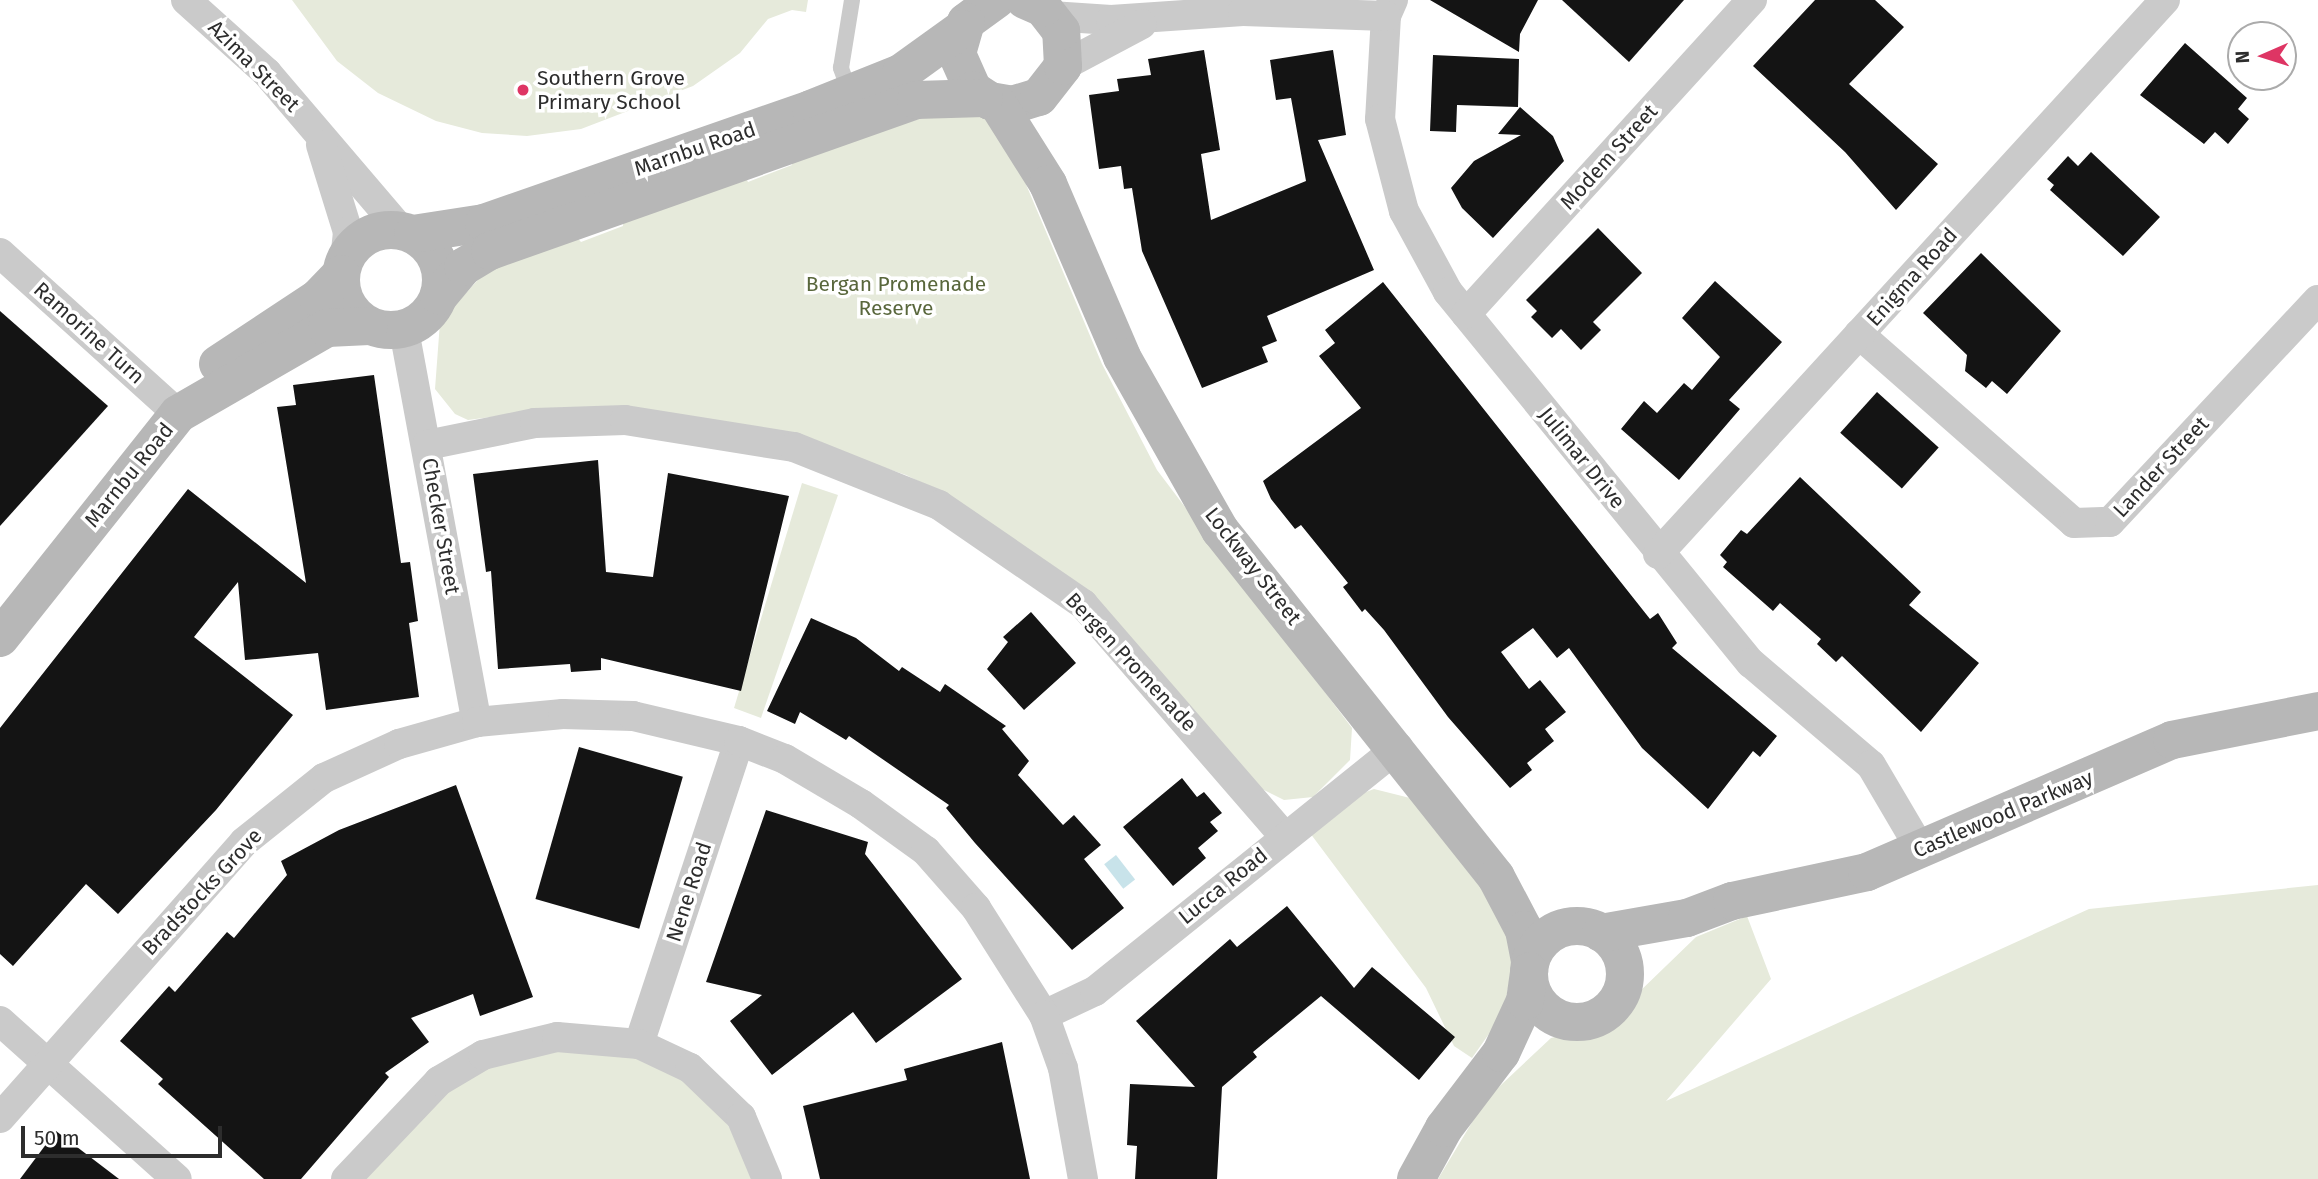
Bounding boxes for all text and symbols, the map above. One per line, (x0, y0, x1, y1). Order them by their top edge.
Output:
street label: Azima Street (203, 15, 305, 117)
north arrow (2227, 21, 2297, 91)
text: N (2231, 50, 2254, 64)
place label: Southern Grove Primary School (537, 65, 685, 115)
marker: Southern Grove Primary School (515, 82, 531, 98)
street label: Modem Street (1555, 99, 1663, 215)
street label: Marnbu Road (631, 116, 759, 182)
street label: Enigma Road (1861, 223, 1963, 331)
park label: Bergan Promenade Reserve (806, 271, 986, 321)
street label: Ramorine Turn (28, 277, 150, 389)
street label: Julimar Drive (1533, 402, 1631, 514)
street label: Lander Street (2108, 411, 2214, 523)
street label: Marnbu Road (79, 418, 179, 532)
street label: Checker Street (417, 456, 465, 596)
street label: Lockway Street (1199, 502, 1307, 630)
street label: Bergen Promenade (1060, 587, 1202, 737)
street label: Castlewood Parkway (1909, 765, 2097, 863)
street label: Bradstocks Grove (137, 823, 267, 961)
street label: Nene Road (661, 839, 717, 945)
street label: Lucca Road (1173, 842, 1273, 930)
scale bar (24, 1112, 226, 1156)
text: 50 m (34, 1125, 80, 1151)

